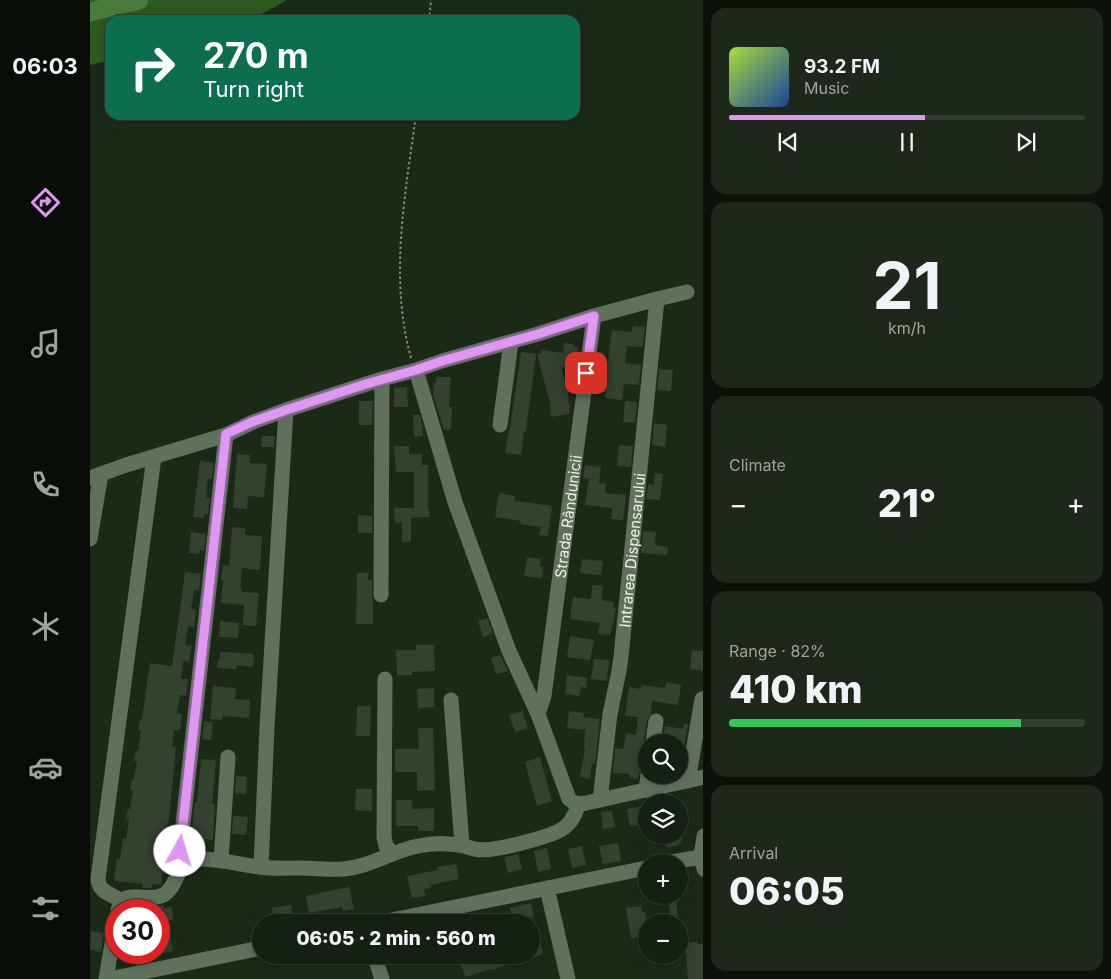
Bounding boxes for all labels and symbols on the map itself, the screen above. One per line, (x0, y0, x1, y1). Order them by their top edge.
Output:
pin (565, 352, 607, 394)
street label: Strada Rândunicii (550, 454, 585, 579)
street label: Intrarea Dispensarului (615, 472, 649, 628)
position arrow (153, 824, 205, 876)
speed limit sign: 30 (105, 899, 170, 964)

